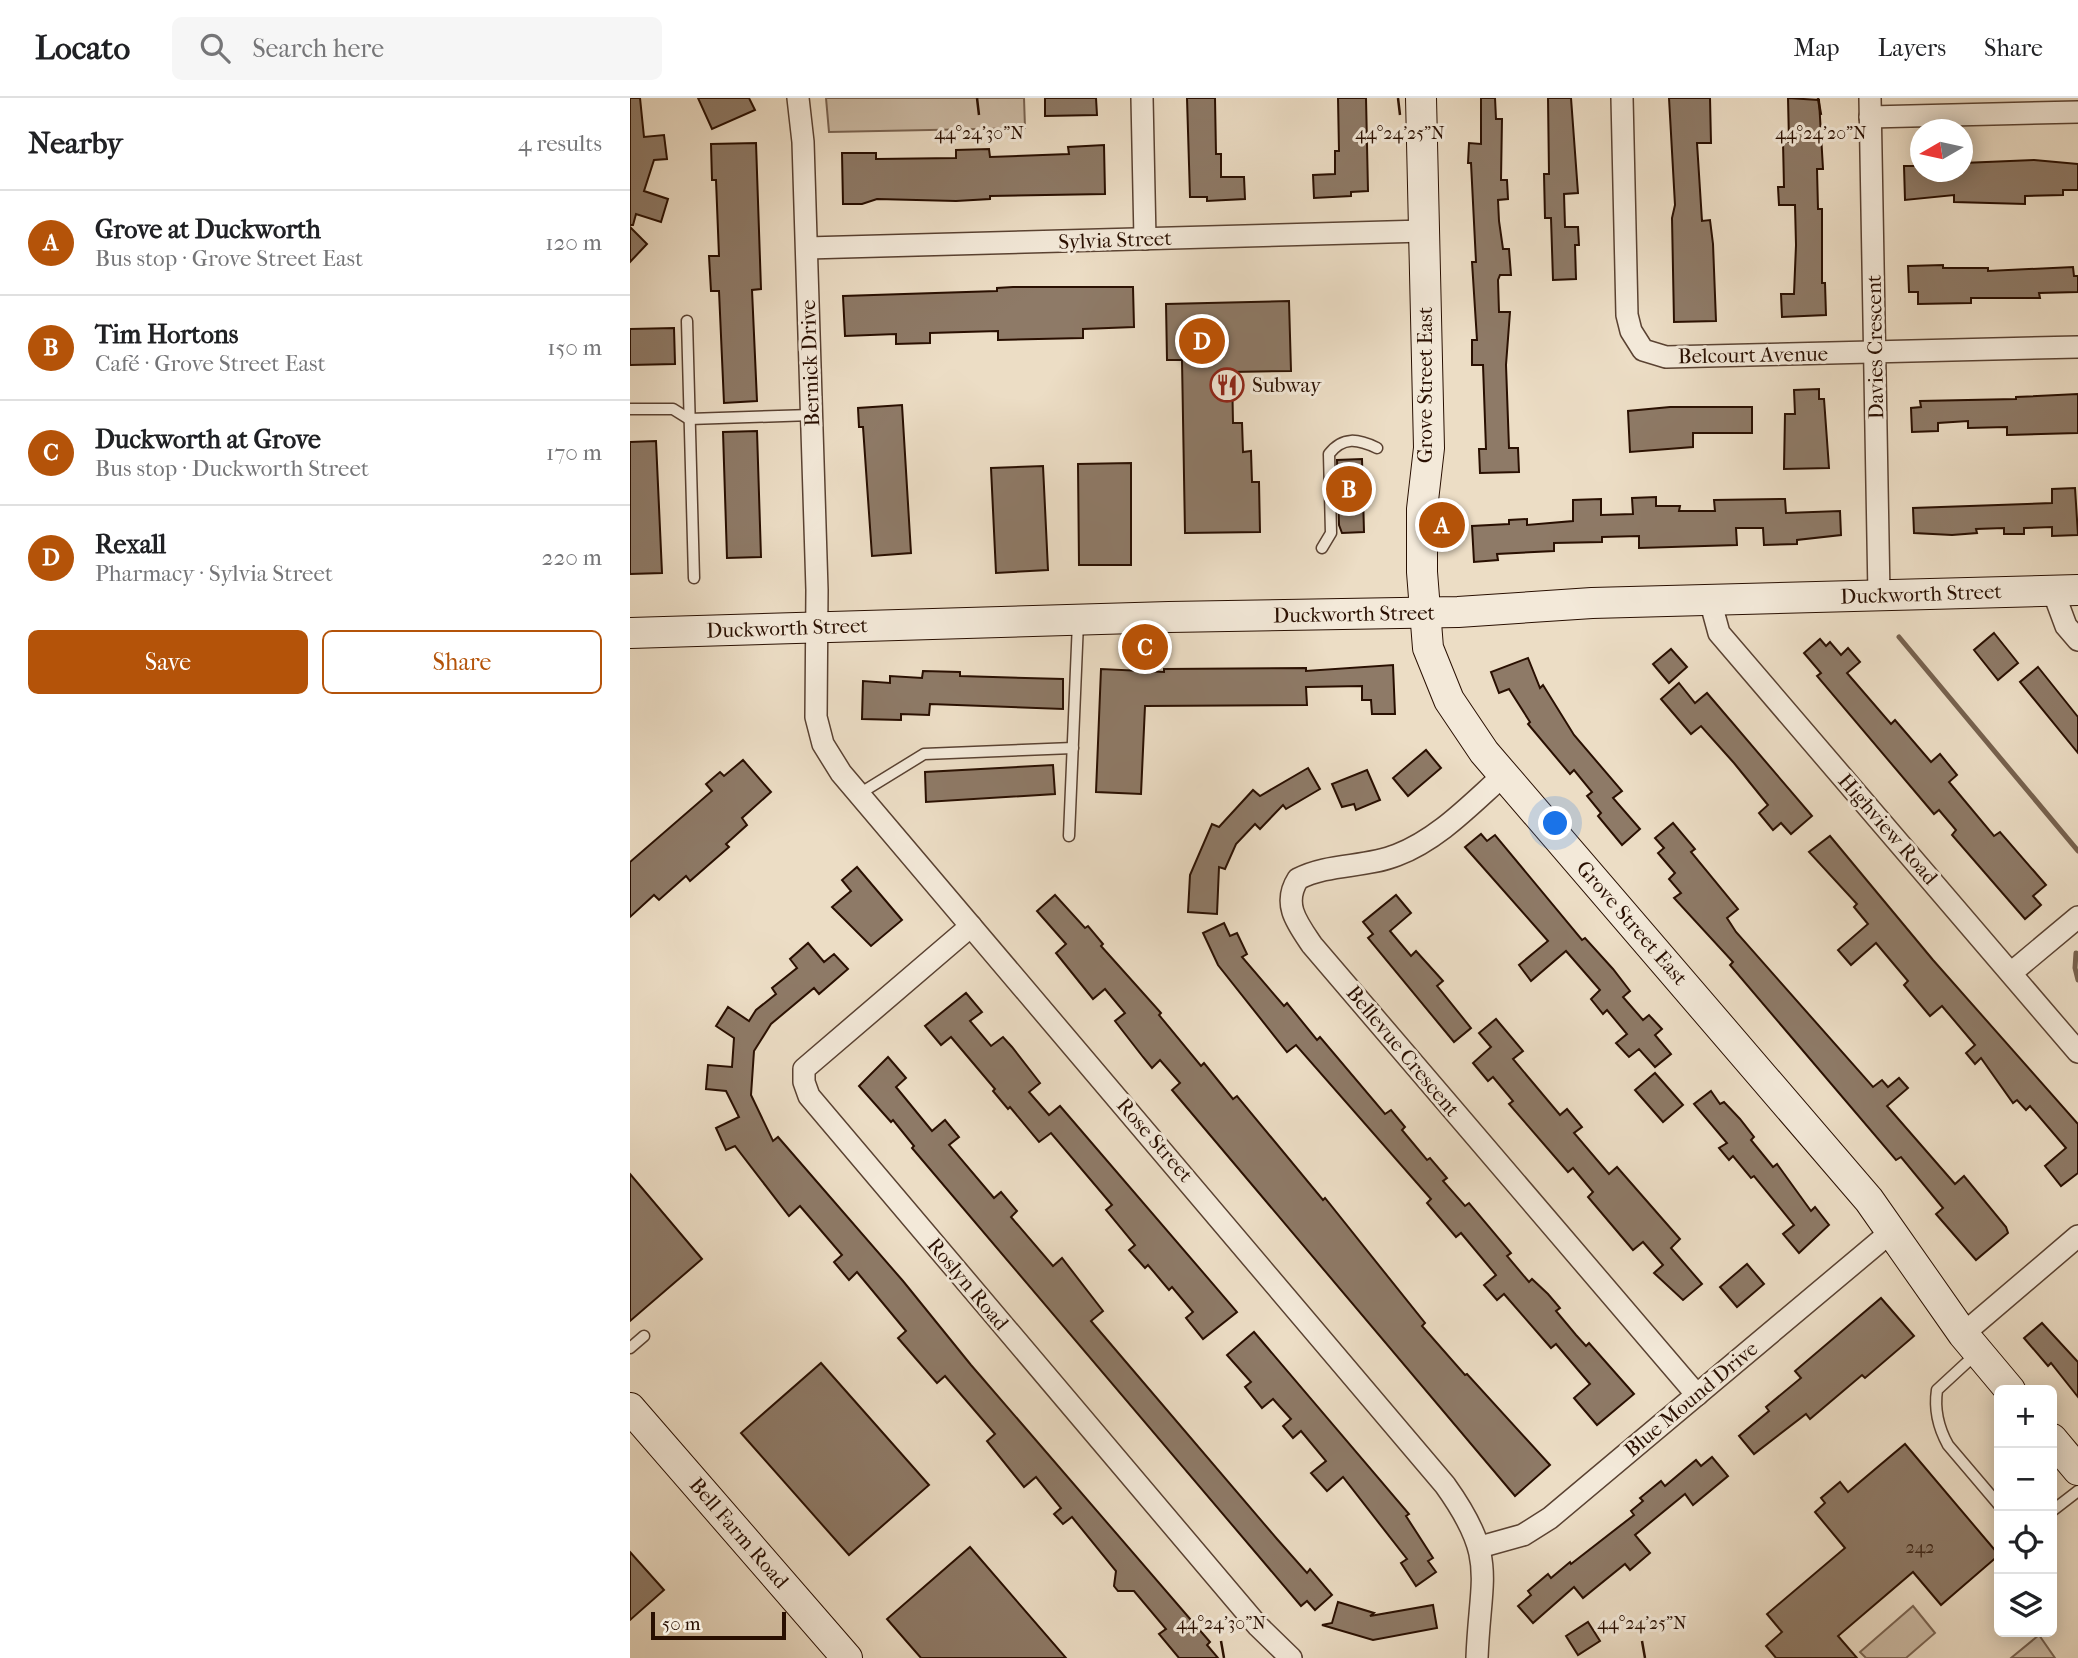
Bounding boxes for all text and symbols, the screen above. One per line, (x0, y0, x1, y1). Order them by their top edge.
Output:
search box (172, 17, 662, 80)
text: Locato (35, 29, 130, 68)
icon: search (196, 29, 234, 67)
text: Search here (252, 33, 384, 64)
text: Map (1794, 34, 1840, 62)
text: Layers (1878, 34, 1946, 62)
text: Share (1984, 34, 2043, 62)
north arrow (1910, 119, 1973, 182)
text: 44°24'30"N (934, 123, 1024, 144)
text: 44°24'25"N (1355, 123, 1445, 144)
text: 44°24'20"N (1775, 123, 1867, 144)
text: Nearby (28, 126, 123, 161)
text: 4 results (518, 130, 602, 157)
text: Grove at Duckworth (95, 214, 321, 245)
street label: Sylvia Street (1058, 226, 1173, 254)
text: A (44, 229, 58, 256)
text: 120 m (545, 229, 602, 256)
text: Bus stop · Grove Street East (95, 245, 363, 272)
street label: Davies Crescent (1862, 274, 1888, 420)
street label: Bernick Drive (796, 299, 824, 427)
street label: Grove Street East (1413, 306, 1437, 463)
pin: D (1179, 315, 1225, 367)
text: Tim Hortons (95, 319, 238, 350)
text: B (44, 334, 58, 361)
text: 150 m (547, 334, 602, 361)
street label: Belcourt Avenue (1678, 342, 1828, 368)
text: Café · Grove Street East (95, 350, 326, 377)
restaurant icon: Subway (1208, 366, 1246, 404)
place label: Subway (1252, 373, 1322, 397)
text: Duckworth at Grove (95, 424, 321, 455)
text: C (43, 439, 59, 466)
text: 170 m (546, 439, 602, 466)
text: Bus stop · Duckworth Street (95, 455, 369, 482)
pin: B (1326, 463, 1372, 515)
pin: A (1419, 499, 1465, 551)
text: Rexall (95, 529, 166, 560)
text: D (42, 544, 60, 571)
text: 220 m (542, 544, 602, 571)
text: Pharmacy · Sylvia Street (95, 560, 333, 587)
street label: Duckworth Street (1840, 579, 2003, 609)
street label: Duckworth Street (1273, 601, 1436, 627)
street label: Duckworth Street (706, 613, 869, 643)
pin: C (1122, 621, 1168, 673)
button: Save (28, 630, 308, 694)
button: Share (322, 630, 602, 694)
street label: Highview Road (1833, 769, 1943, 890)
your location (1538, 806, 1572, 840)
street label: Grove Street East (1572, 856, 1693, 990)
street label: Bellevue Crescent (1341, 981, 1465, 1122)
street label: Rose Street (1112, 1093, 1198, 1187)
street label: Roslyn Road (922, 1233, 1014, 1336)
street label: Blue Mound Drive (1619, 1336, 1763, 1462)
map controls (1994, 1385, 2057, 1637)
button: + (1994, 1385, 2057, 1448)
button: − (1994, 1448, 2057, 1511)
street label: Bell Farm Road (684, 1473, 794, 1594)
button: locate (1994, 1511, 2057, 1574)
house number: 242 (1905, 1537, 1935, 1558)
button: layers (1994, 1574, 2057, 1637)
scale bar (651, 1609, 786, 1641)
text: 50 m (662, 1613, 701, 1635)
text: 44°24'30"N (1176, 1613, 1266, 1634)
text: 44°24'25"N (1597, 1613, 1687, 1634)

